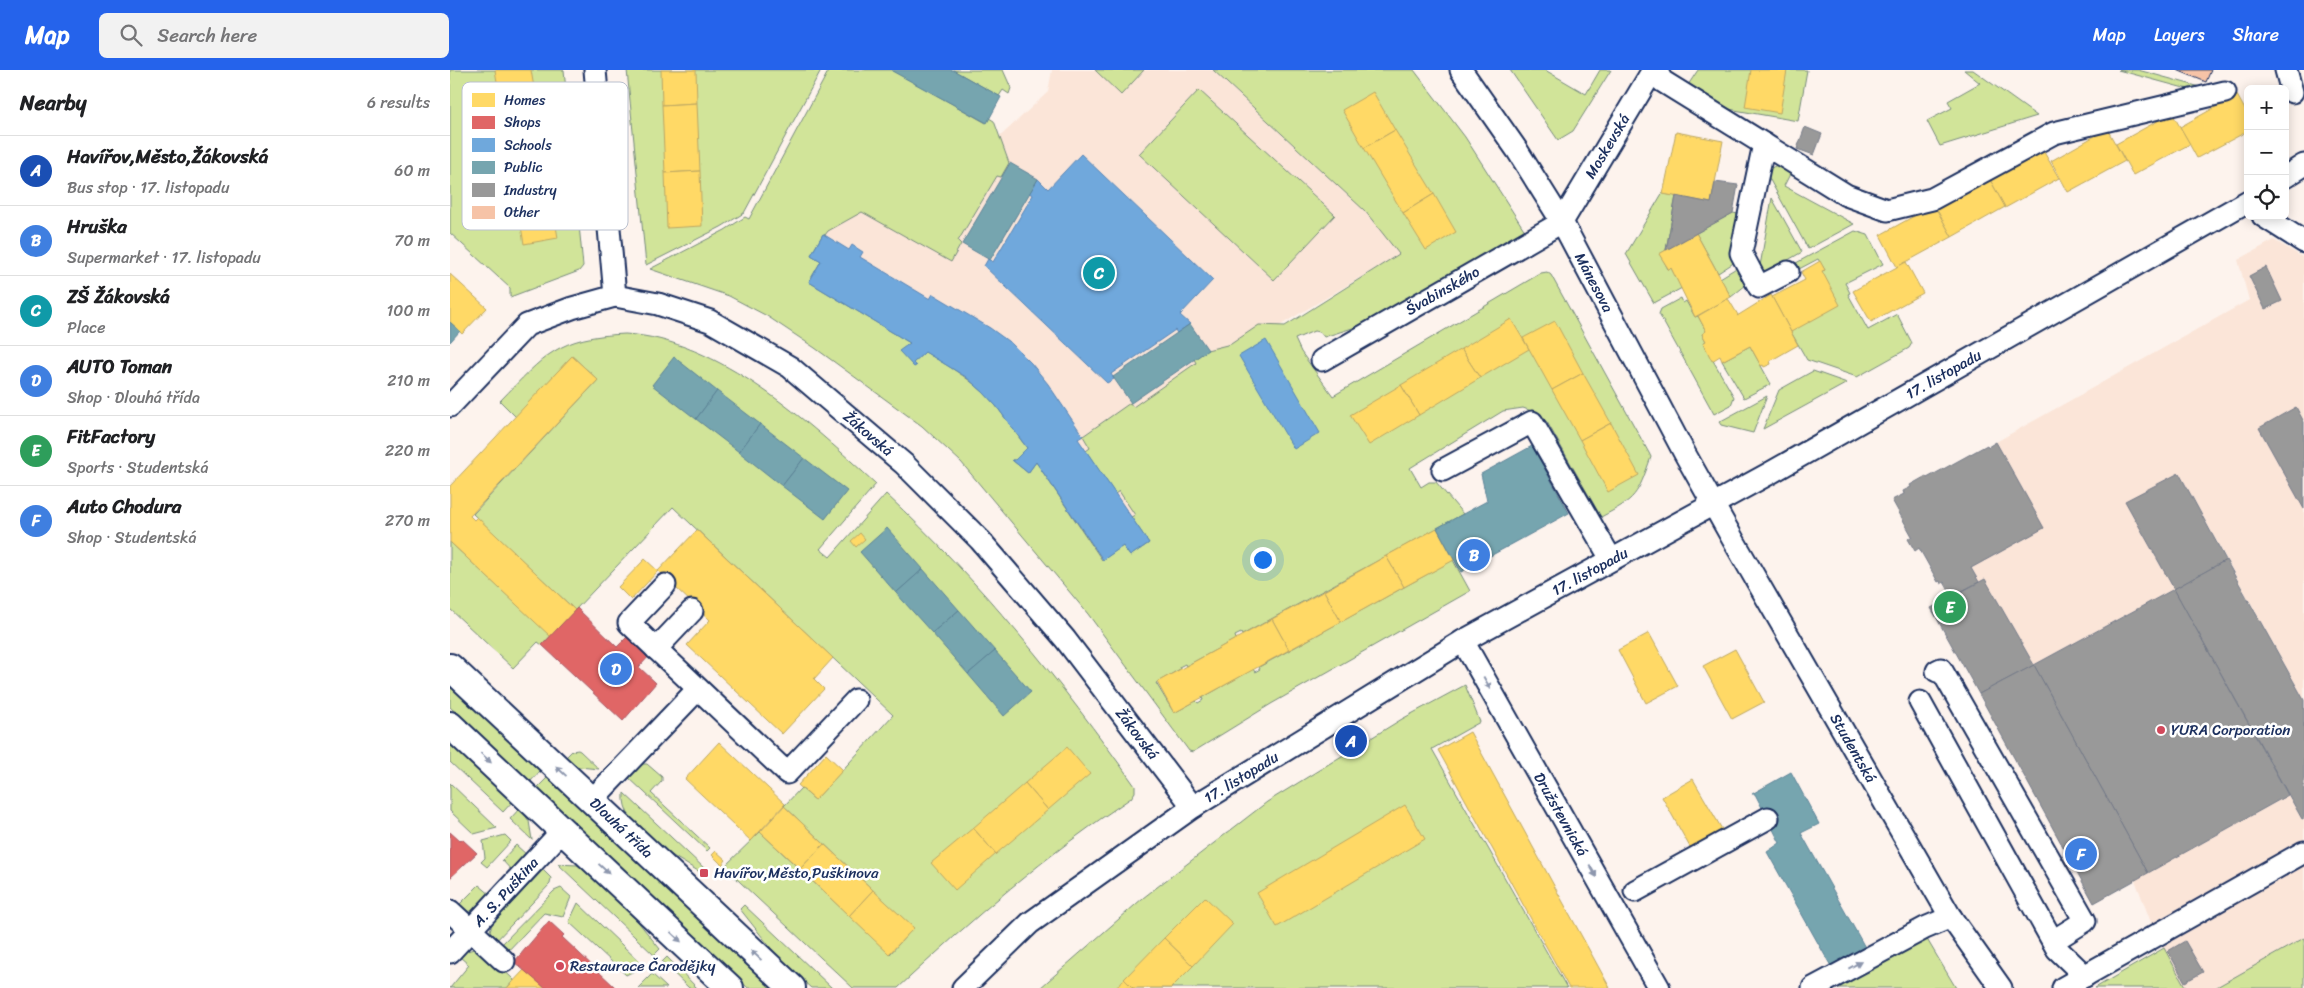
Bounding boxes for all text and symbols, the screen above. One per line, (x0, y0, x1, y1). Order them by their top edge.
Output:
search box (99, 13, 449, 58)
text: Map (25, 14, 69, 56)
text: Search here (157, 19, 257, 52)
text: Map (2093, 19, 2126, 51)
text: Layers (2154, 19, 2205, 51)
text: Share (2233, 19, 2279, 51)
icon: search (117, 21, 145, 49)
legend (462, 82, 628, 230)
text: Nearby (20, 84, 86, 122)
map controls (2244, 85, 2289, 220)
button: + (2244, 85, 2289, 130)
text: 6 results (367, 88, 430, 117)
text: Homes (504, 88, 546, 113)
street label: Moskevská (1578, 108, 1637, 184)
text: Shops (504, 110, 541, 135)
button: − (2244, 130, 2289, 175)
text: Schools (504, 133, 552, 158)
text: Havířov,Město,Žákovská (67, 140, 268, 173)
text: Public (504, 155, 543, 180)
text: A (31, 156, 41, 185)
text: 60 m (394, 156, 430, 185)
text: Bus stop · 17. listopadu (67, 173, 230, 202)
button: locate (2244, 175, 2289, 220)
text: Industry (503, 178, 558, 203)
text: Other (504, 200, 541, 225)
text: Hruška (67, 210, 127, 243)
text: B (31, 226, 41, 255)
text: 70 m (394, 226, 430, 255)
text: Supermarket · 17. listopadu (67, 243, 261, 272)
street label: Mánesova (1567, 248, 1621, 318)
pin: C (1083, 254, 1115, 292)
street label: Švabinského (1400, 259, 1485, 322)
text: ZŠ Žákovská (67, 280, 170, 313)
text: C (31, 296, 41, 325)
text: 100 m (386, 296, 430, 325)
text: Place (67, 313, 106, 342)
street label: 17. listopadu (1901, 342, 1986, 406)
text: AUTO Toman (67, 350, 172, 383)
text: D (31, 366, 41, 395)
text: 210 m (387, 366, 430, 395)
text: Shop · Dlouhá třída (67, 383, 200, 412)
street label: Žákovská (837, 404, 900, 463)
text: FitFactory (67, 420, 155, 453)
text: E (32, 436, 40, 465)
text: 220 m (385, 436, 430, 465)
text: Sports · Studentská (67, 453, 208, 482)
text: Auto Chodura (67, 490, 181, 523)
text: F (32, 506, 40, 535)
text: 270 m (385, 506, 430, 535)
text: Shop · Studentská (67, 523, 196, 552)
pin: B (1458, 536, 1490, 574)
street label: 17. listopadu (1547, 540, 1633, 603)
your location (1250, 547, 1276, 573)
pin: E (1934, 588, 1966, 626)
pin: D (600, 650, 632, 688)
one-way arrow (1483, 676, 1491, 691)
street label: Žákovská (1109, 702, 1166, 766)
street label: Studentská (1823, 708, 1884, 788)
place label: YURA Corporation (2171, 717, 2290, 743)
pin: A (1335, 722, 1367, 760)
marker: YURA Corporation (2155, 724, 2167, 736)
street label: 17. listopadu (1199, 744, 1284, 810)
one-way arrow (479, 752, 491, 764)
one-way arrow (556, 765, 568, 777)
street label: Družstevnická (1527, 767, 1595, 862)
street label: Dlouhá třída (583, 791, 660, 865)
pin: F (2065, 835, 2097, 873)
street label: A. S. Puškina (466, 851, 545, 934)
place label: Havířov,Město,Puškinova (714, 860, 879, 886)
one-way arrow (598, 863, 610, 875)
one-way arrow (1589, 863, 1597, 878)
marker: Havířov,Město,Puškinova (698, 867, 710, 879)
one-way arrow (669, 931, 681, 943)
one-way arrow (751, 949, 763, 961)
place label: Restaurace Čarodějky (570, 953, 716, 979)
marker: Restaurace Čarodějky (554, 960, 566, 972)
one-way arrow (1848, 961, 1863, 969)

